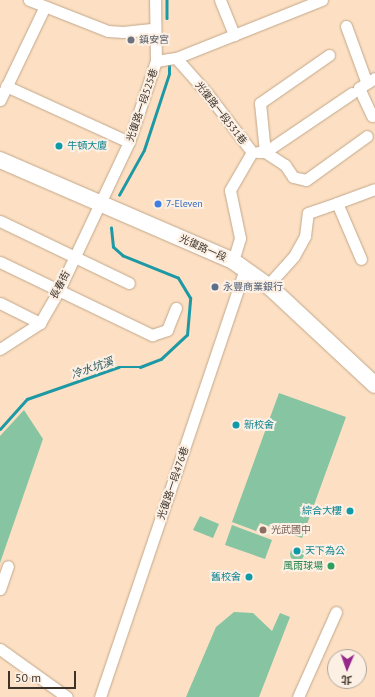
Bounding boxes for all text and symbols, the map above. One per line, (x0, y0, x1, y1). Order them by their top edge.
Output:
place label: 鎮安宮 (139, 34, 169, 46)
marker: 鎮安宮 (126, 35, 136, 45)
street label: 光復路一段525巷 (124, 67, 160, 143)
street label: 光復路一段531巷 (193, 79, 249, 147)
place label: 牛頓大廈 (67, 140, 107, 152)
marker: 牛頓大廈 (54, 141, 64, 151)
place label: 7-Eleven (166, 198, 203, 210)
marker: 7-Eleven (153, 199, 163, 209)
street label: 光復路一段 (178, 232, 228, 264)
street label: 長春街 (48, 269, 72, 301)
place label: 永豐商業銀行 (223, 281, 283, 293)
marker: 永豐商業銀行 (210, 282, 220, 292)
water label: 冷水坑溪 (69, 355, 115, 381)
place label: 新校舍 (244, 419, 274, 431)
marker: 新校舍 (231, 420, 241, 430)
street label: 光復路一段476巷 (155, 445, 191, 521)
place label: 綜合大樓 (302, 505, 342, 517)
marker: 綜合大樓 (345, 506, 355, 516)
place label: 光武國中 (271, 524, 311, 536)
marker: 光武國中 (258, 525, 268, 535)
place label: 天下為公 (305, 545, 345, 557)
marker: 天下為公 (292, 546, 302, 556)
place label: 風雨球場 (283, 560, 323, 572)
marker: 風雨球場 (326, 561, 336, 571)
place label: 舊校舍 (211, 571, 241, 583)
marker: 舊校舍 (244, 572, 254, 582)
north arrow (327, 649, 367, 689)
scale bar (10, 663, 78, 689)
text: 50 m (15, 670, 41, 685)
text: 北 (341, 673, 352, 687)

